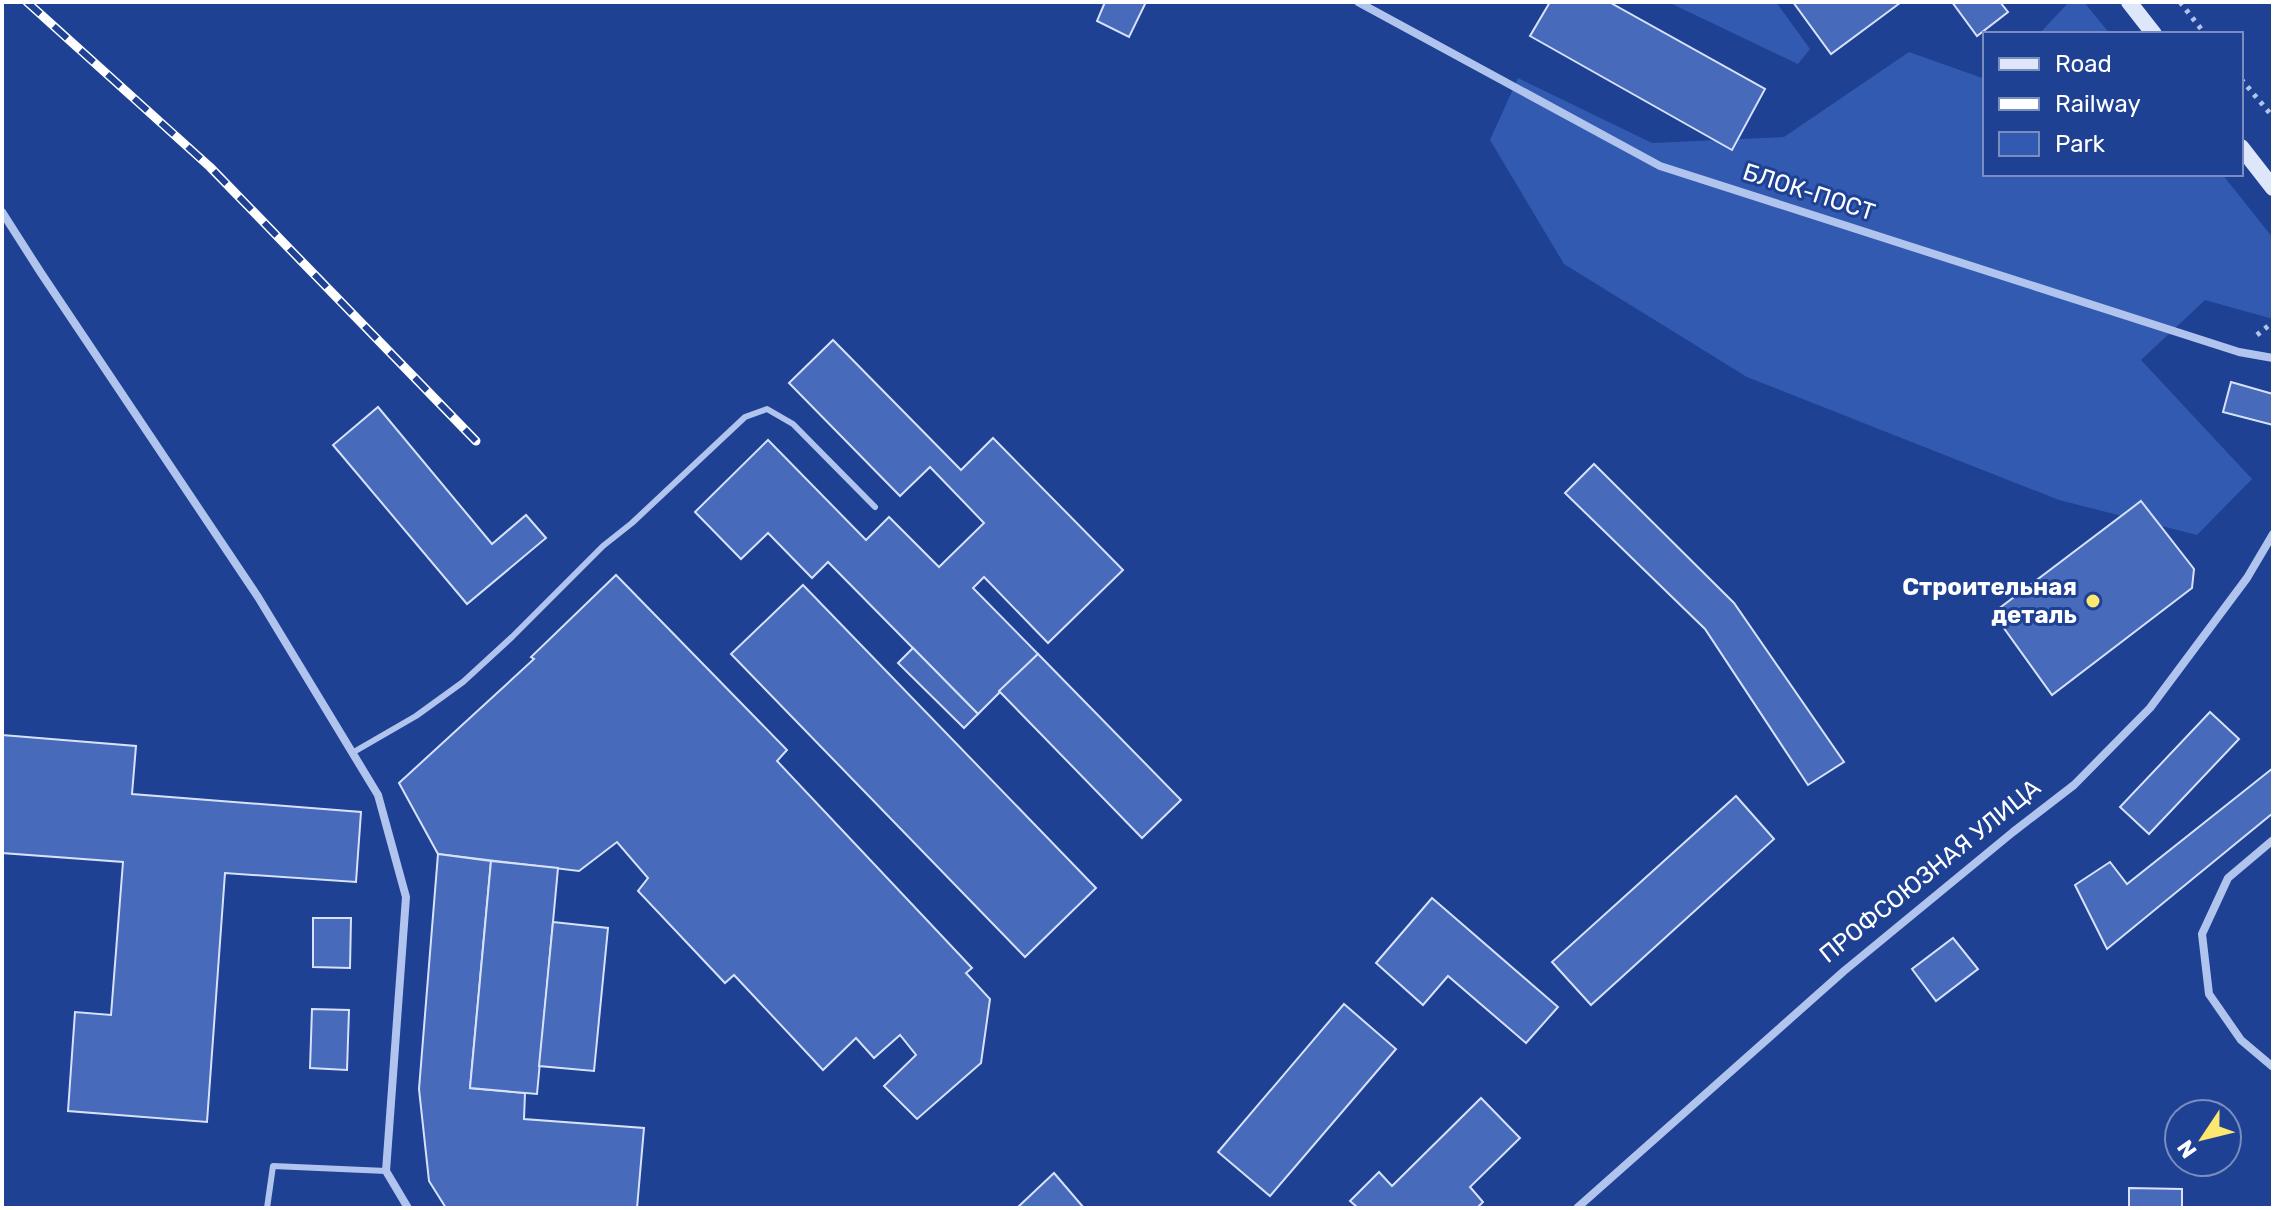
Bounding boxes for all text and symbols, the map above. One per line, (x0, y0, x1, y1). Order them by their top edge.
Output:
legend (1983, 32, 2243, 176)
text: Road (2055, 50, 2112, 78)
text: Railway (2055, 90, 2141, 118)
text: Park (2055, 130, 2106, 158)
street label: БЛОК-ПОСТ (1739, 157, 1879, 227)
place label: Строительная деталь (1902, 573, 2077, 629)
marker: Строительная деталь (2084, 592, 2102, 610)
street label: ПРОФСОЮЗНАЯ УЛИЦА (1814, 773, 2046, 969)
north arrow (2163, 1098, 2243, 1178)
text: N (2171, 1135, 2203, 1163)

